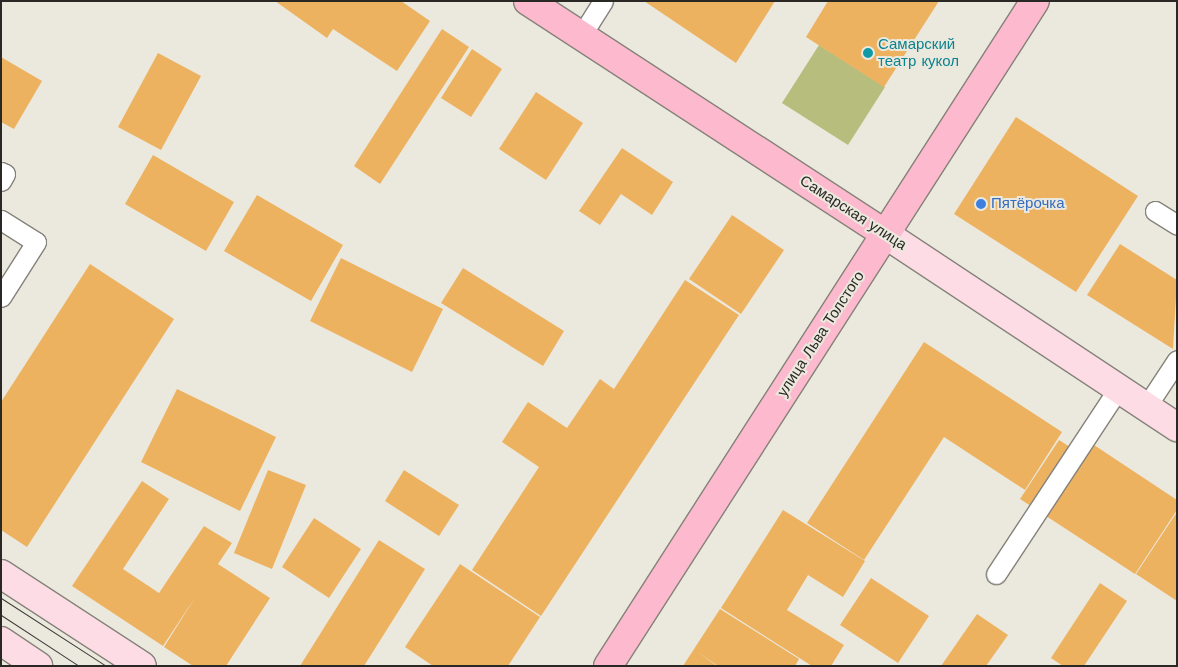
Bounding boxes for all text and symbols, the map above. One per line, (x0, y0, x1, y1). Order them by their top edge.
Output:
place label: Самарский театр кукол (878, 35, 959, 70)
marker: Самарский театр кукол (862, 47, 874, 59)
street label: Самарская улица (796, 172, 910, 254)
place label: Пятёрочка (991, 195, 1065, 213)
marker: Пятёрочка (975, 198, 987, 210)
street label: улица Льва Толстого (774, 268, 868, 400)

